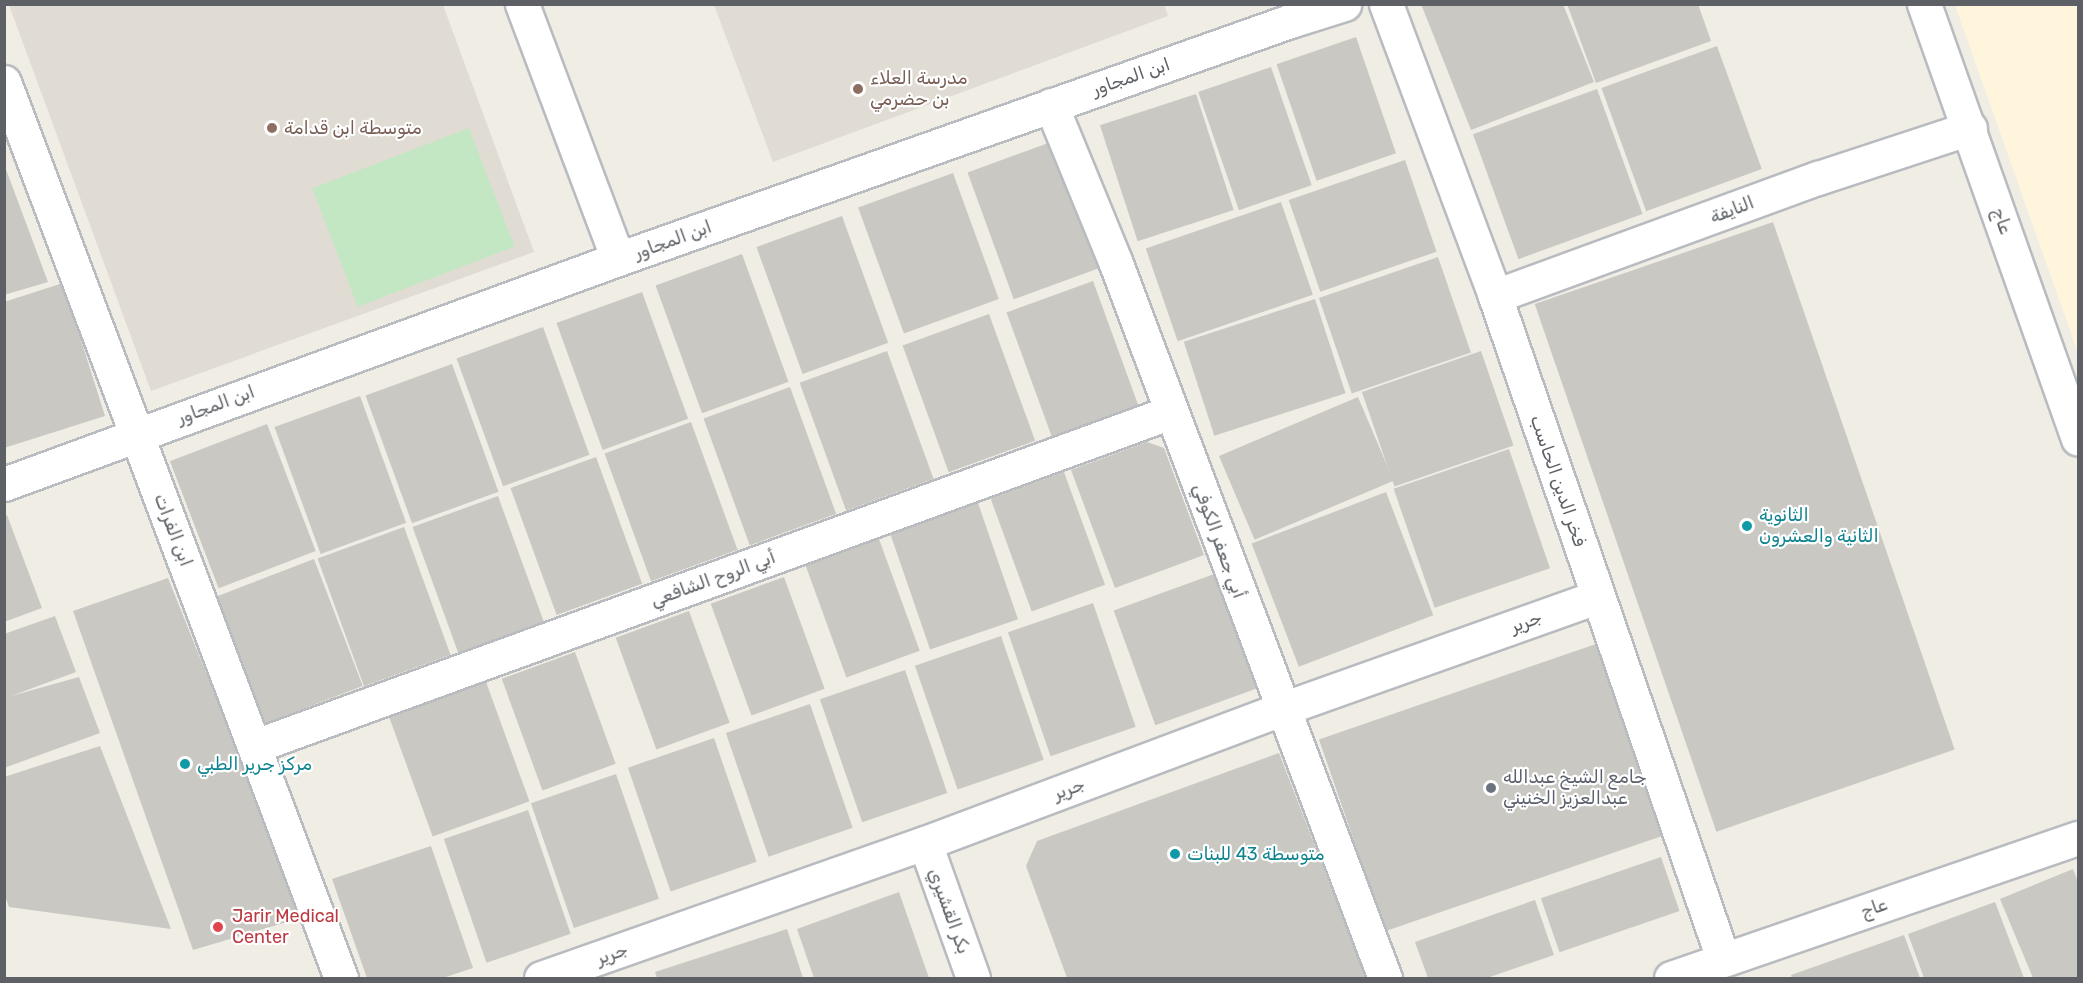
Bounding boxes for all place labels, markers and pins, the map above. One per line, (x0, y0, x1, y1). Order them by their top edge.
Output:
place label: مدرسة العلاء بن حضرمي (870, 68, 968, 110)
marker: مدرسة العلاء بن حضرمي (851, 82, 865, 96)
place label: متوسطة ابن قدامة (284, 117, 422, 139)
marker: متوسطة ابن قدامة (265, 121, 279, 135)
place label: الثانوية الثانية والعشرون (1759, 505, 1879, 548)
marker: الثانوية الثانية والعشرون (1740, 519, 1754, 533)
place label: مركز جرير الطبي (197, 753, 312, 775)
marker: مركز جرير الطبي (178, 757, 192, 771)
place label: جامع الشيخ عبدالله عبدالعزيز الخنيني (1503, 767, 1647, 810)
marker: جامع الشيخ عبدالله عبدالعزيز الخنيني (1484, 781, 1498, 795)
place label: متوسطة 43 للبنات (1187, 843, 1325, 865)
marker: متوسطة 43 للبنات (1168, 847, 1182, 861)
place label: Jarir Medical Center (232, 906, 339, 948)
marker: Jarir Medical Center (209, 918, 227, 936)

